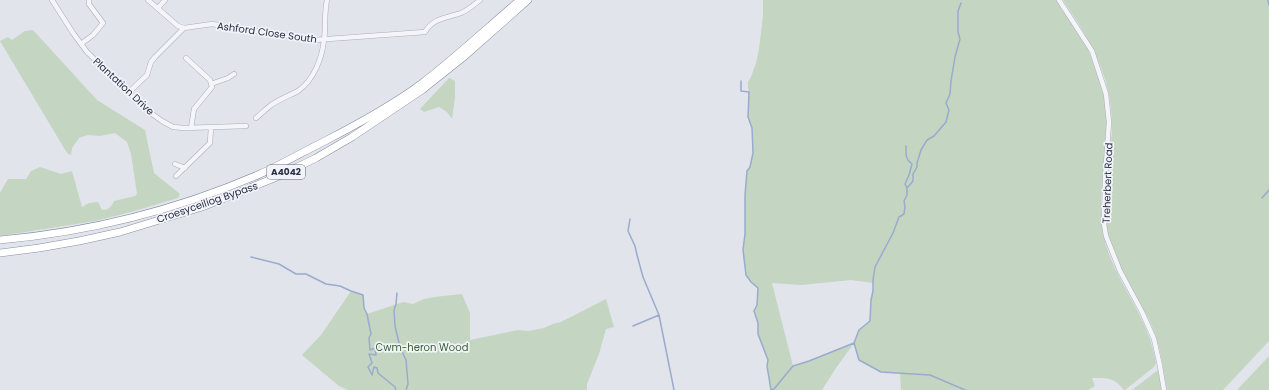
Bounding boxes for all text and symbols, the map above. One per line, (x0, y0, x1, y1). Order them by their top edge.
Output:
street label: Ashford Close South (216, 18, 318, 47)
street label: Plantation Drive (90, 54, 157, 119)
street label: Treherbert Road (1099, 142, 1116, 224)
road number: A4042 (267, 165, 305, 179)
street label: Croesyceiliog Bypass (155, 178, 260, 227)
park label: Cwm-heron Wood (376, 340, 468, 355)

